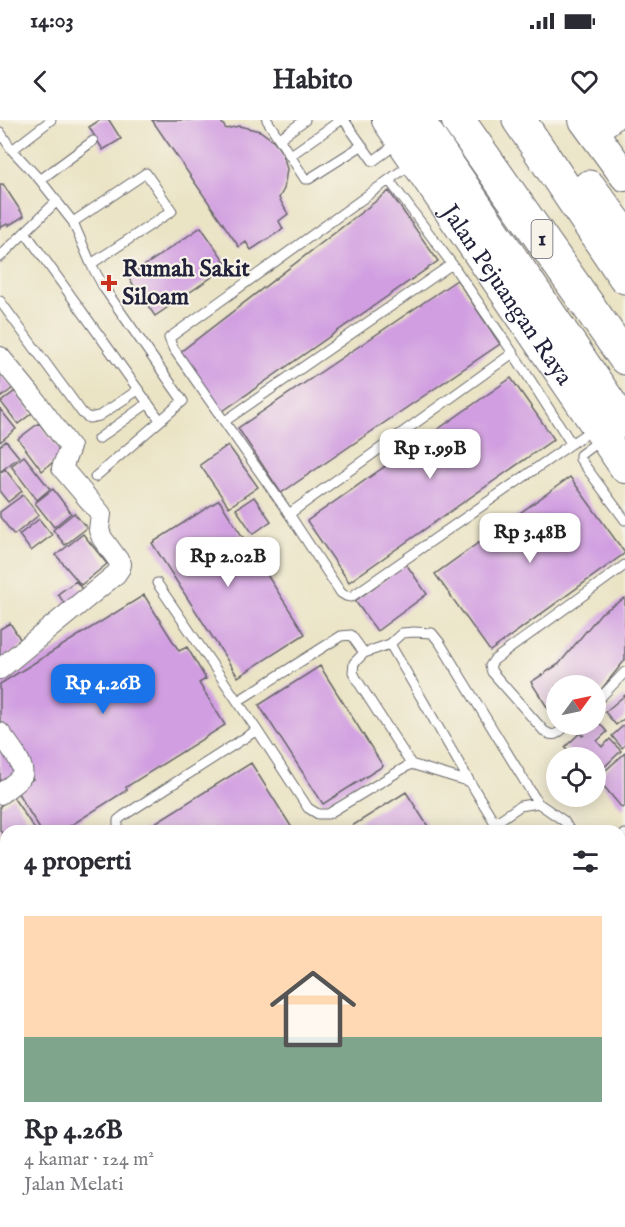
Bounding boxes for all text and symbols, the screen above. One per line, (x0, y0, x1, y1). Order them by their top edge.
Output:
text: 14:03 (30, 7, 74, 35)
text: Habito (272, 64, 353, 98)
icon: back (24, 65, 57, 98)
icon: heart (568, 65, 601, 98)
street label: Jalan Pejuangan Raya (432, 196, 580, 392)
road number: 1 (532, 220, 552, 258)
place label: Rumah Sakit Siloam (122, 254, 250, 313)
marker: Rumah Sakit Siloam (100, 274, 118, 292)
pin: Rp 1.99B (368, 429, 492, 480)
text: Rp 1.99B (394, 436, 466, 461)
pin: Rp 3.48B (468, 513, 592, 564)
text: Rp 3.48B (493, 520, 567, 545)
pin: Rp 2.02B (166, 537, 290, 588)
text: Rp 2.02B (190, 544, 266, 569)
pin: Rp 4.26B (41, 664, 165, 715)
text: Rp 4.26B (65, 671, 141, 696)
north arrow (546, 675, 606, 735)
map controls (546, 675, 606, 807)
button: locate (546, 747, 606, 807)
text: 4 properti (24, 845, 131, 878)
icon: filters (569, 845, 602, 878)
icon: home (259, 955, 367, 1063)
text: Rp 4.26B (24, 1114, 123, 1147)
text: 4 kamar · 124 m² (24, 1147, 154, 1172)
text: Jalan Melati (24, 1172, 124, 1197)

